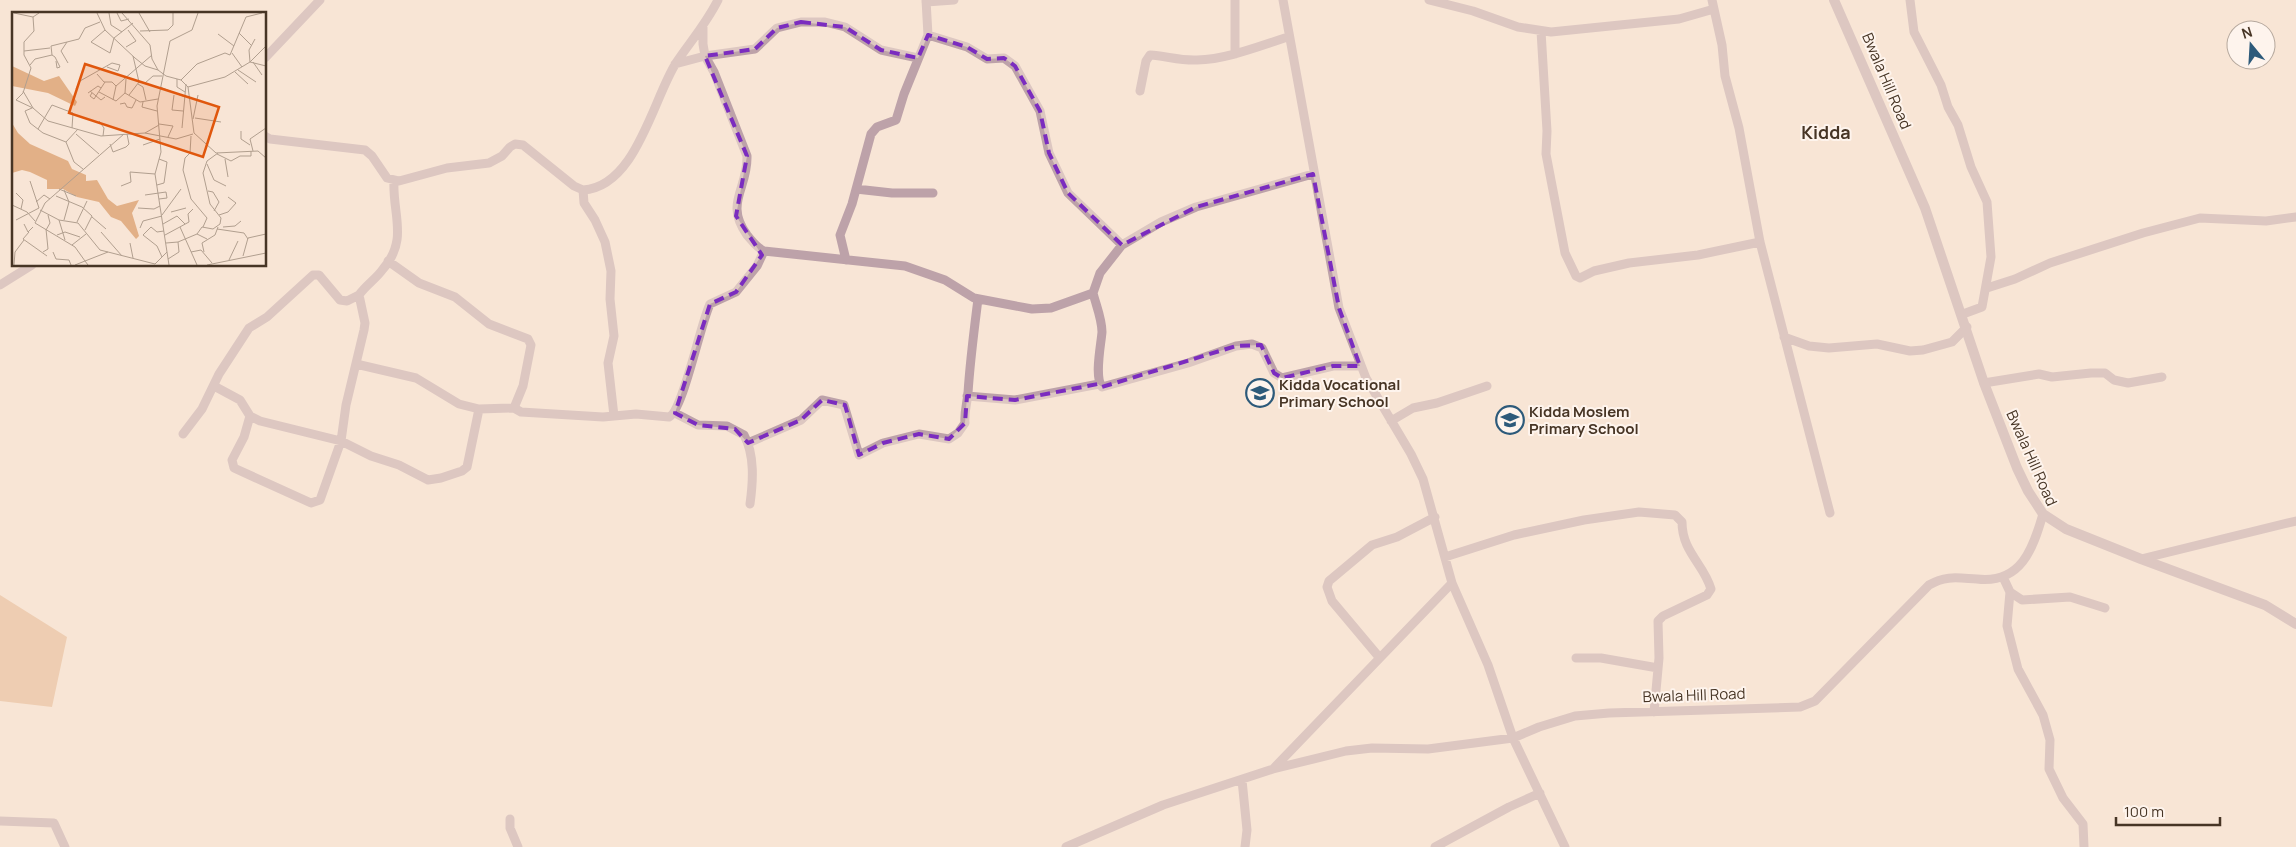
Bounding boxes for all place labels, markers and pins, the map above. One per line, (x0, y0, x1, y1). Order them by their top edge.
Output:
place label: Kidda Vocational Primary School (1279, 374, 1400, 412)
school or university icon: Kidda Vocational Primary School (1245, 378, 1275, 408)
place label: Kidda Moslem Primary School (1529, 401, 1639, 439)
school or university icon: Kidda Moslem Primary School (1495, 405, 1525, 435)

